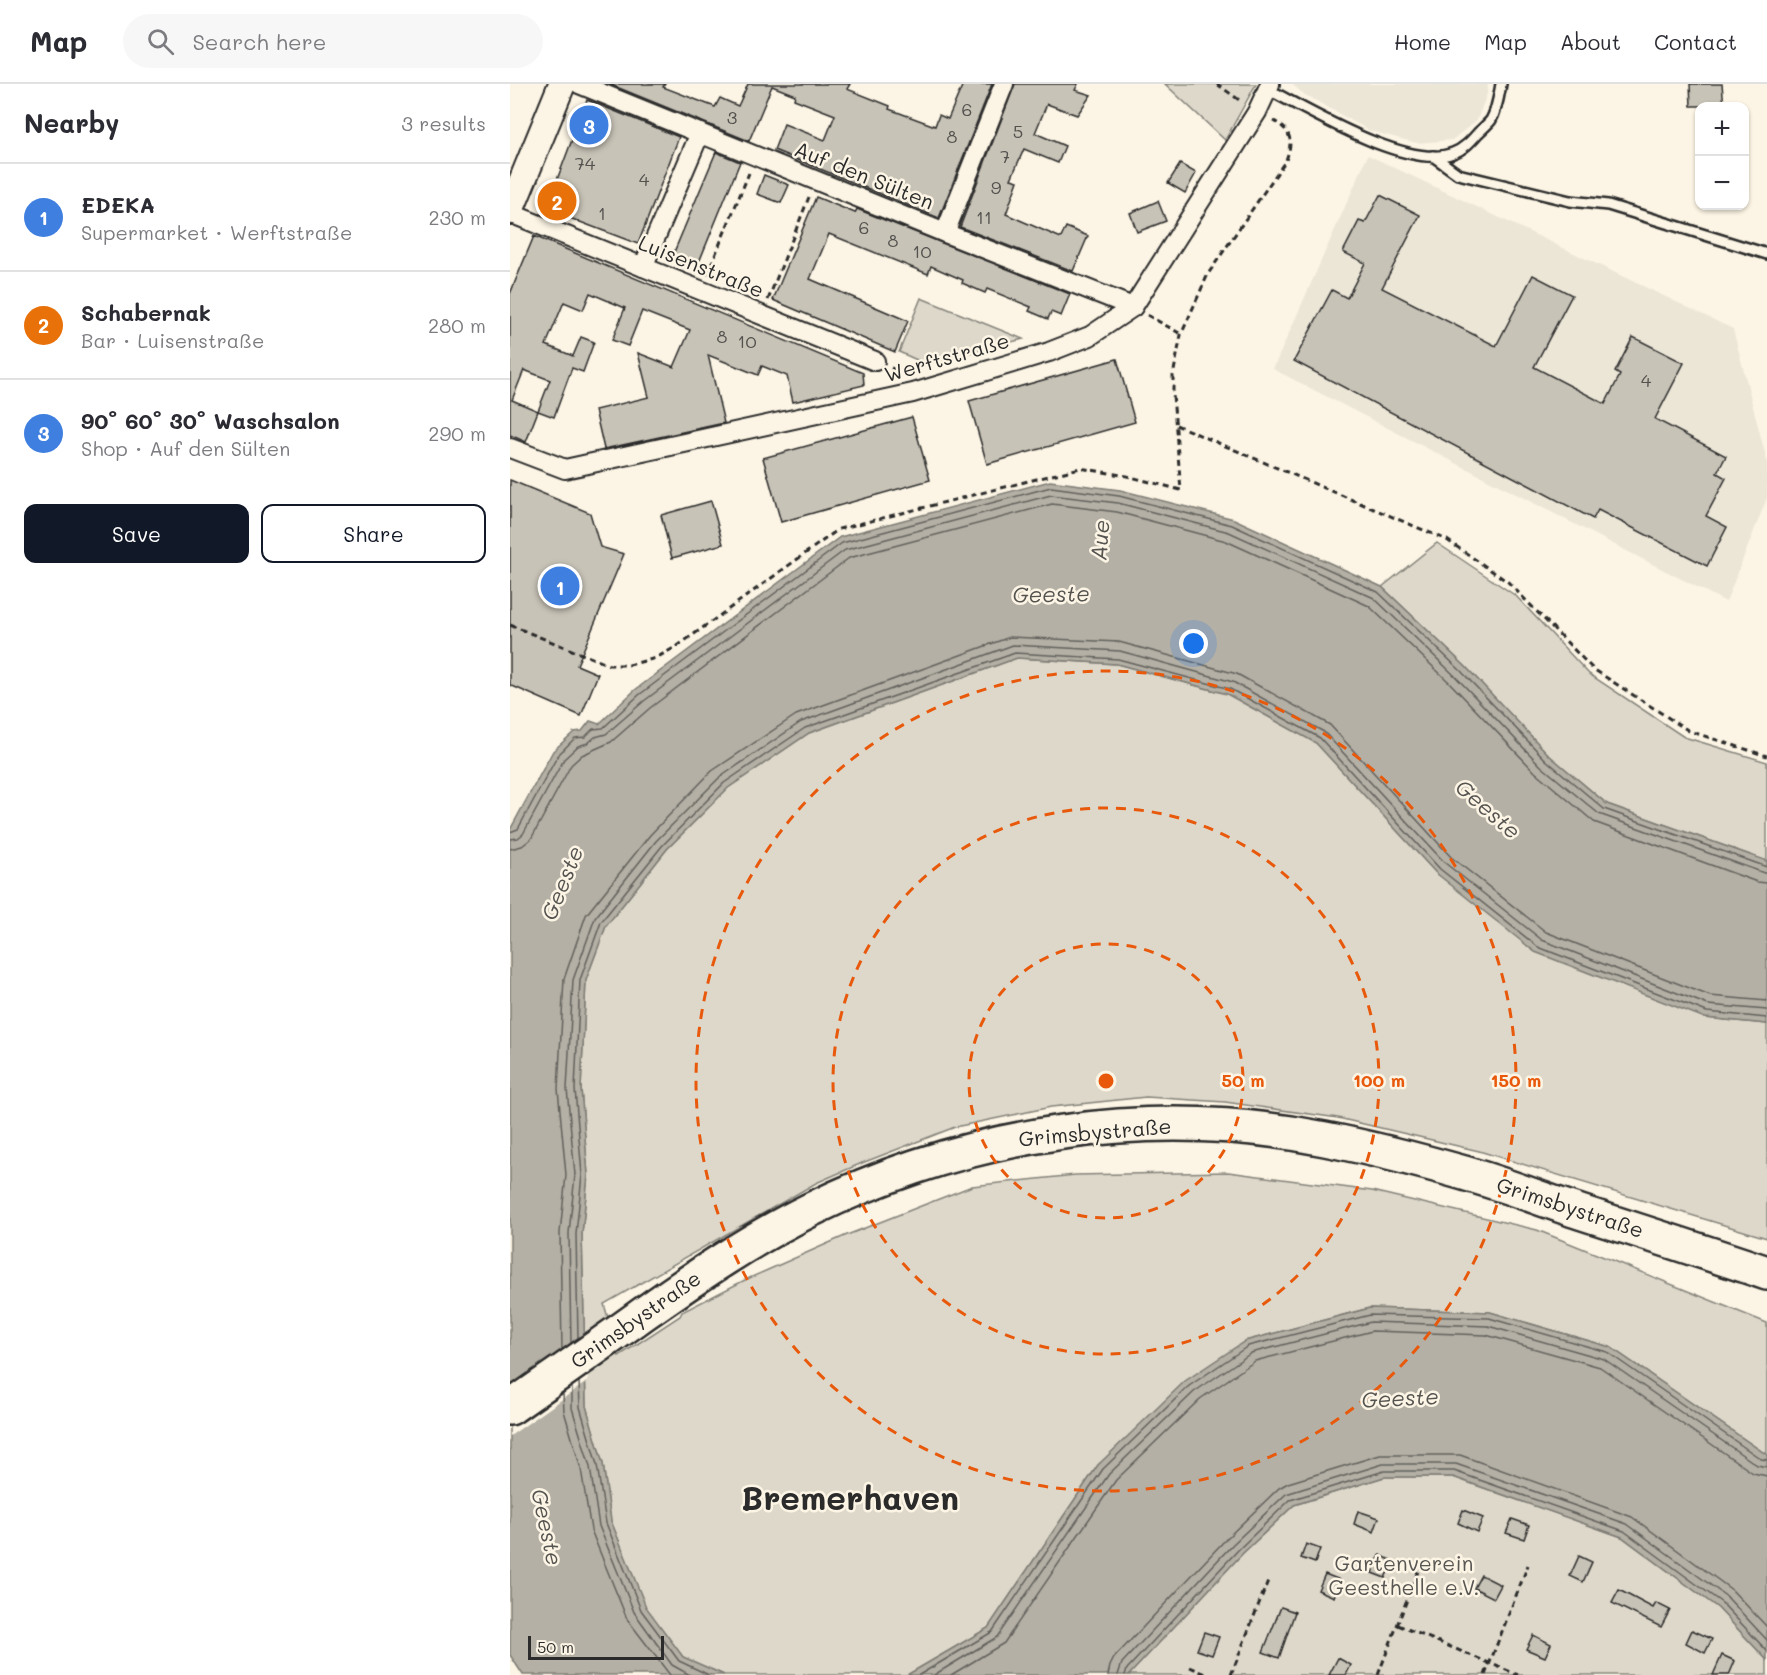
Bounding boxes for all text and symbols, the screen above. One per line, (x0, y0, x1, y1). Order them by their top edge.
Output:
search box (123, 14, 543, 68)
text: Map (30, 23, 87, 59)
icon: search (144, 25, 177, 58)
text: Search here (192, 27, 326, 56)
text: Home (1394, 28, 1451, 55)
text: Map (1484, 28, 1527, 55)
text: About (1560, 28, 1621, 55)
text: Contact (1654, 28, 1737, 55)
house number: 6 (962, 97, 972, 121)
pin: 3 (570, 102, 608, 147)
map controls (1695, 102, 1749, 210)
button: + (1695, 102, 1749, 156)
house number: 3 (727, 105, 737, 129)
text: Nearby (24, 106, 119, 140)
text: 3 results (401, 110, 486, 136)
house number: 5 (1013, 119, 1023, 143)
house number: 8 (947, 124, 958, 148)
street label: Auf den Sülten (791, 134, 938, 215)
house number: 7 (1000, 144, 1010, 168)
house number: 74 (575, 151, 596, 175)
button: − (1695, 156, 1749, 210)
house number: 4 (639, 167, 650, 191)
house number: 9 (991, 175, 1002, 199)
pin: 2 (538, 178, 576, 224)
text: EDEKA (81, 190, 155, 219)
house number: 1 (598, 201, 606, 225)
text: 1 (39, 204, 48, 230)
text: 230 m (428, 204, 486, 230)
house number: 11 (976, 205, 992, 229)
house number: 6 (859, 215, 869, 239)
text: Supermarket · Werftstraße (81, 219, 352, 245)
street label: Luisenstraße (635, 228, 768, 303)
house number: 8 (888, 228, 899, 252)
house number: 10 (912, 239, 932, 263)
text: Schabernak (81, 298, 211, 327)
text: 2 (38, 312, 49, 338)
text: 280 m (428, 312, 486, 338)
house number: 8 (717, 324, 728, 348)
street label: Werftstraße (881, 326, 1012, 387)
text: Bar · Luisenstraße (81, 327, 264, 353)
house number: 10 (737, 329, 757, 353)
house number: 4 (1641, 368, 1652, 392)
text: 90° 60° 30° Waschsalon (81, 406, 340, 435)
text: 3 (38, 420, 50, 446)
text: 290 m (428, 420, 486, 446)
text: Shop · Auf den Sülten (81, 435, 290, 461)
button: Save (24, 504, 249, 563)
button: Share (261, 504, 486, 563)
water label: Aue (1083, 518, 1116, 562)
pin: 1 (541, 564, 580, 608)
water label: Geeste (1012, 578, 1090, 609)
your location (1179, 629, 1208, 658)
water label: Geeste (1450, 772, 1527, 845)
water label: Geeste (534, 841, 590, 924)
text: 50 m (1222, 1068, 1264, 1092)
text: 100 m (1353, 1068, 1405, 1092)
text: 150 m (1491, 1068, 1541, 1092)
centre of rings (1096, 1071, 1116, 1091)
street label: Grimsbystraße (1017, 1111, 1172, 1152)
street label: Grimsbystraße (1493, 1170, 1647, 1243)
street label: Grimsbystraße (565, 1264, 706, 1374)
water label: Geeste (1361, 1381, 1439, 1414)
district label: Bremerhaven (741, 1475, 959, 1518)
water label: Geeste (525, 1486, 570, 1568)
park label: Gartenverein Geesthelle e.V. (1329, 1549, 1479, 1600)
scale bar (528, 1633, 664, 1660)
text: 50 m (537, 1636, 574, 1657)

